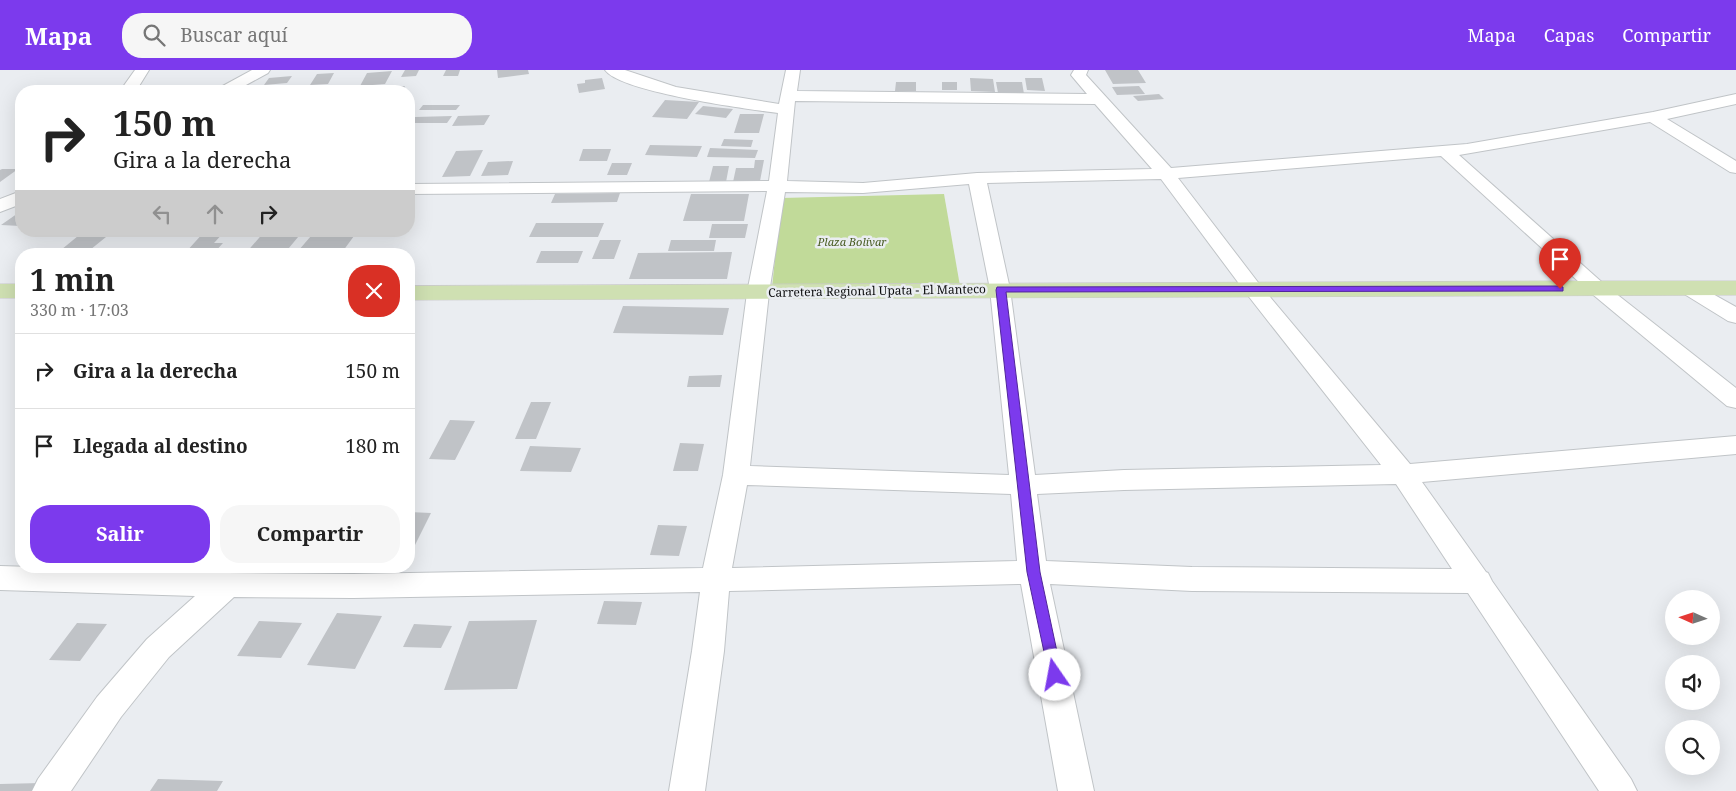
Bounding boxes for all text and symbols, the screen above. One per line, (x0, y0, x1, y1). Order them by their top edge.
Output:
search box (122, 13, 472, 58)
text: Mapa (25, 19, 92, 52)
icon: search (140, 21, 168, 49)
text: Buscar aquí (180, 22, 288, 48)
text: Mapa (1468, 23, 1516, 47)
text: Capas (1544, 23, 1594, 47)
text: Compartir (1622, 23, 1711, 47)
text: 150 m (113, 99, 216, 146)
icon: right (30, 105, 95, 170)
text: Gira a la derecha (113, 144, 291, 174)
icon: left (148, 200, 176, 228)
icon: ahead (201, 200, 229, 228)
icon: right (254, 200, 282, 228)
park label: Plaza Bolívar (816, 234, 887, 249)
pin (1539, 238, 1581, 289)
icon: arrive (1546, 245, 1574, 273)
text: 1 min (30, 259, 115, 300)
button: close (348, 265, 400, 317)
street label: Carretera Regional Upata - El Manteco (768, 280, 986, 301)
text: 330 m · 17:03 (30, 299, 129, 321)
icon: right (30, 357, 58, 385)
text: Gira a la derecha (73, 358, 238, 384)
text: 150 m (345, 358, 400, 384)
icon: arrive (30, 432, 58, 460)
text: Llegada al destino (73, 433, 248, 459)
text: 180 m (345, 433, 400, 459)
button: Salir (30, 505, 210, 563)
button: Compartir (220, 505, 400, 563)
north arrow (1665, 590, 1720, 645)
map controls (1665, 590, 1720, 775)
position arrow (1028, 648, 1080, 700)
button: sound (1665, 655, 1720, 710)
button: search (1665, 720, 1720, 775)

